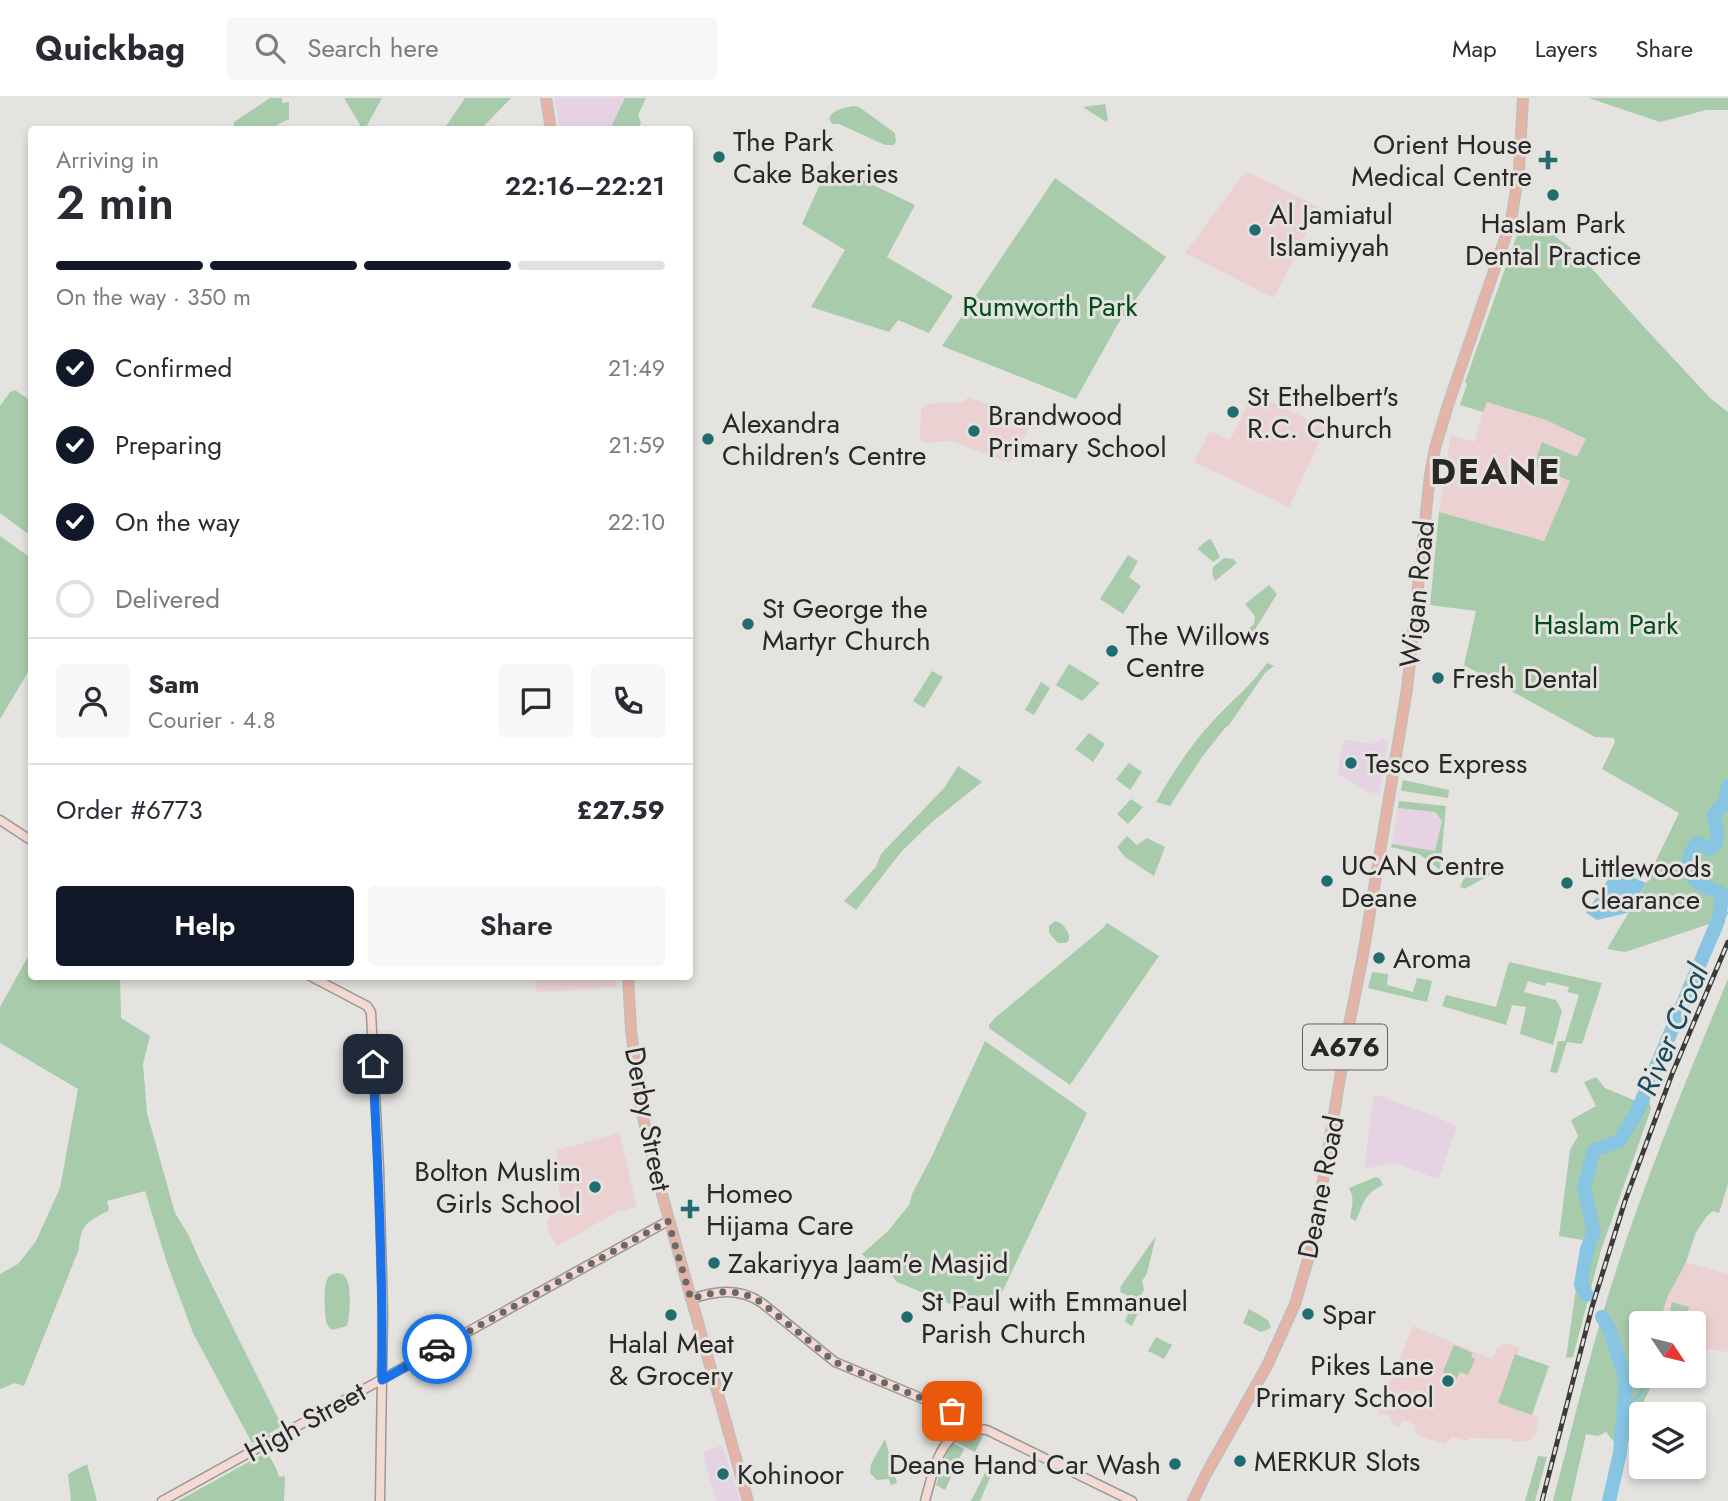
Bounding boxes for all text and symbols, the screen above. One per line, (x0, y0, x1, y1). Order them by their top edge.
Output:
search box (227, 17, 717, 80)
text: Quickbag (35, 25, 185, 72)
icon: search (251, 29, 289, 67)
text: Search here (307, 29, 439, 67)
text: Map (1452, 31, 1497, 66)
text: Layers (1535, 31, 1597, 66)
text: Share (1635, 31, 1693, 66)
place label: The Park Cake Bakeries (733, 121, 898, 194)
place label: Orient House Medical Centre (1351, 124, 1532, 197)
text: Arriving in (56, 143, 159, 177)
marker: The Park Cake Bakeries (711, 149, 727, 165)
marker: Orient House Medical Centre (1538, 150, 1558, 170)
text: 22:16–22:21 (505, 167, 665, 205)
text: 2 min (56, 170, 174, 236)
marker: Haslam Park Dental Practice (1545, 187, 1561, 203)
place label: Al Jamiatul Islamiyyah (1269, 194, 1393, 267)
place label: Haslam Park Dental Practice (1465, 203, 1641, 276)
marker: Al Jamiatul Islamiyyah (1247, 222, 1263, 238)
text: On the way · 350 m (56, 280, 251, 314)
park label: Rumworth Park (962, 286, 1138, 327)
icon: check (56, 349, 94, 387)
text: Confirmed (115, 349, 232, 387)
text: 21:49 (608, 351, 665, 385)
place label: St Ethelbert's R.C. Church (1247, 376, 1398, 449)
place label: Brandwood Primary School (988, 395, 1167, 468)
place label: Alexandra Children's Centre (722, 403, 927, 476)
marker: St Ethelbert's R.C. Church (1225, 404, 1241, 420)
marker: Brandwood Primary School (966, 423, 982, 439)
icon: check (56, 426, 94, 464)
text: Preparing (115, 426, 222, 464)
text: 21:59 (608, 428, 665, 462)
marker: Alexandra Children's Centre (700, 431, 716, 447)
district label: DEANE (1430, 447, 1562, 497)
icon: check (56, 503, 94, 541)
text: On the way (115, 503, 240, 541)
text: 22:10 (608, 505, 665, 539)
street label: Wigan Road (1389, 518, 1445, 670)
text: Delivered (115, 580, 220, 618)
place label: St George the Martyr Church (762, 588, 931, 661)
park label: Haslam Park (1534, 604, 1679, 645)
place label: The Willows Centre (1126, 615, 1270, 688)
marker: St George the Martyr Church (740, 616, 756, 632)
marker: The Willows Centre (1104, 643, 1120, 659)
place label: Fresh Dental (1452, 658, 1598, 699)
button: person (56, 664, 130, 738)
button: chat (499, 664, 573, 738)
button: phone (591, 664, 665, 738)
text: Sam (148, 665, 200, 703)
marker: Fresh Dental (1430, 670, 1446, 686)
text: Courier · 4.8 (148, 703, 276, 737)
place label: Tesco Express (1365, 743, 1527, 784)
marker: Tesco Express (1343, 755, 1359, 771)
text: Order #6773 (56, 791, 203, 829)
text: £27.59 (576, 791, 665, 829)
place label: UCAN Centre Deane (1341, 845, 1505, 918)
place label: Littlewoods Clearance (1581, 847, 1711, 920)
marker: UCAN Centre Deane (1319, 873, 1335, 889)
marker: Littlewoods Clearance (1559, 875, 1575, 891)
button: Help (56, 886, 354, 966)
button: Share (368, 886, 665, 966)
place label: Aroma (1393, 938, 1471, 979)
marker: Aroma (1371, 950, 1387, 966)
water label: River Croal (1625, 956, 1719, 1102)
road number: A676 (1303, 1024, 1387, 1070)
pin (343, 1034, 403, 1094)
street label: Derby Street (614, 1043, 682, 1195)
icon: home (354, 1045, 392, 1083)
street label: Deane Road (1287, 1112, 1355, 1262)
place label: Bolton Muslim Girls School (414, 1151, 581, 1224)
place label: Homeo Hijama Care (706, 1173, 854, 1246)
marker: Bolton Muslim Girls School (587, 1179, 603, 1195)
marker: Homeo Hijama Care (680, 1199, 700, 1219)
place label: Zakariyya Jaam'e Masjid (728, 1243, 1008, 1284)
marker: Zakariyya Jaam'e Masjid (706, 1255, 722, 1271)
place label: St Paul with Emmanuel Parish Church (921, 1281, 1188, 1354)
place label: Spar (1322, 1294, 1377, 1335)
marker: Spar (1300, 1306, 1316, 1322)
marker: Halal Meat & Grocery (663, 1307, 679, 1323)
marker: St Paul with Emmanuel Parish Church (899, 1309, 915, 1325)
north arrow (1629, 1311, 1706, 1388)
map controls (1629, 1311, 1706, 1479)
courier (402, 1314, 472, 1384)
place label: Halal Meat & Grocery (608, 1323, 734, 1396)
icon: car (418, 1330, 456, 1368)
place label: Pikes Lane Primary School (1255, 1345, 1434, 1418)
street label: High Street (237, 1372, 373, 1472)
marker: Pikes Lane Primary School (1440, 1373, 1456, 1389)
pin (922, 1381, 982, 1441)
icon: bag (933, 1392, 971, 1430)
button: layers (1629, 1402, 1706, 1479)
place label: MERKUR Slots (1254, 1441, 1420, 1482)
place label: Deane Hand Car Wash (889, 1444, 1161, 1485)
marker: MERKUR Slots (1232, 1453, 1248, 1469)
place label: Kohinoor (737, 1454, 845, 1495)
marker: Deane Hand Car Wash (1167, 1456, 1183, 1472)
marker: Kohinoor (715, 1466, 731, 1482)

